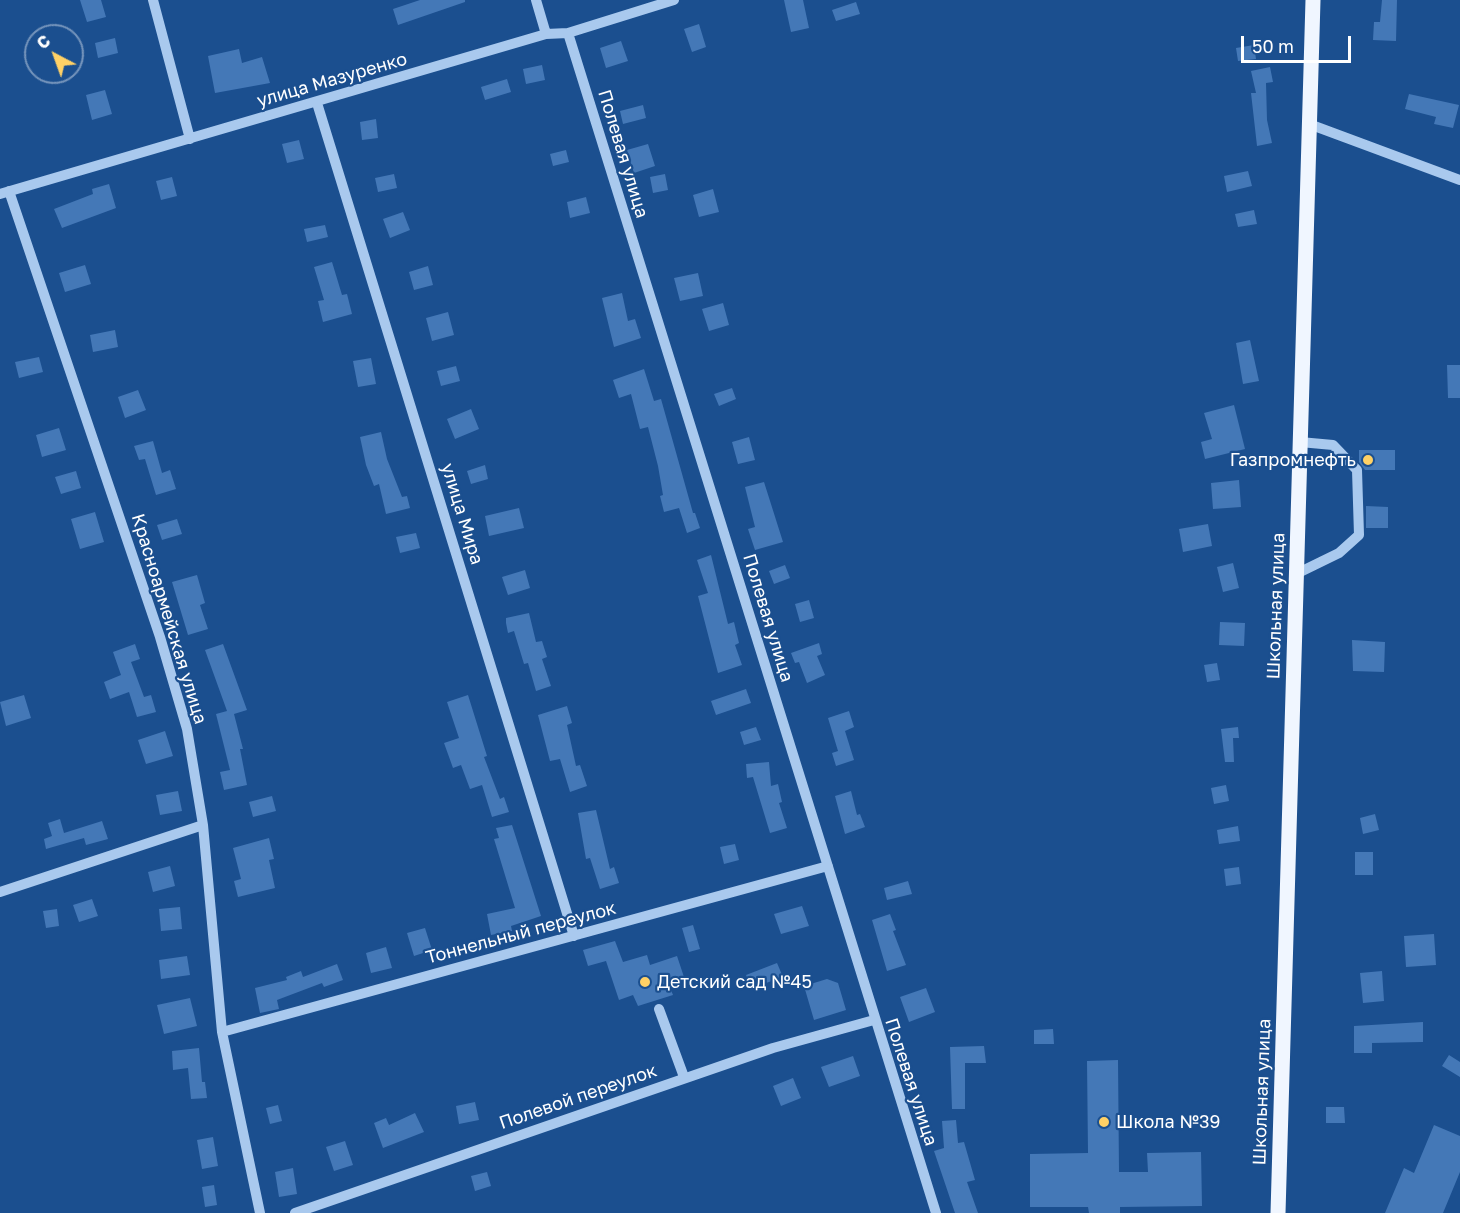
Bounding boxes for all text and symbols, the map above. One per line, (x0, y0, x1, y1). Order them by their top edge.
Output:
north arrow (24, 24, 84, 84)
scale bar (1244, 24, 1354, 62)
text: С (33, 31, 54, 53)
text: 50 m (1252, 35, 1294, 57)
street label: улица Мазуренко (254, 48, 410, 112)
street label: Полевая улица (593, 87, 653, 221)
place label: Газпромнефть (1230, 449, 1356, 471)
marker: Газпромнефть (1361, 453, 1375, 467)
street label: улица Мира (436, 461, 488, 567)
street label: Красноармейская улица (127, 511, 211, 727)
street label: Школьная улица (1263, 532, 1289, 680)
street label: Полевая улица (738, 551, 798, 685)
street label: Тоннельный переулок (424, 897, 618, 969)
place label: Детский сад №45 (657, 971, 812, 993)
marker: Детский сад №45 (638, 975, 652, 989)
street label: Полевая улица (880, 1015, 942, 1149)
street label: Школьная улица (1249, 1018, 1275, 1166)
street label: Полевой переулок (496, 1060, 660, 1134)
place label: Школа №39 (1116, 1111, 1220, 1133)
marker: Школа №39 (1097, 1115, 1111, 1129)

